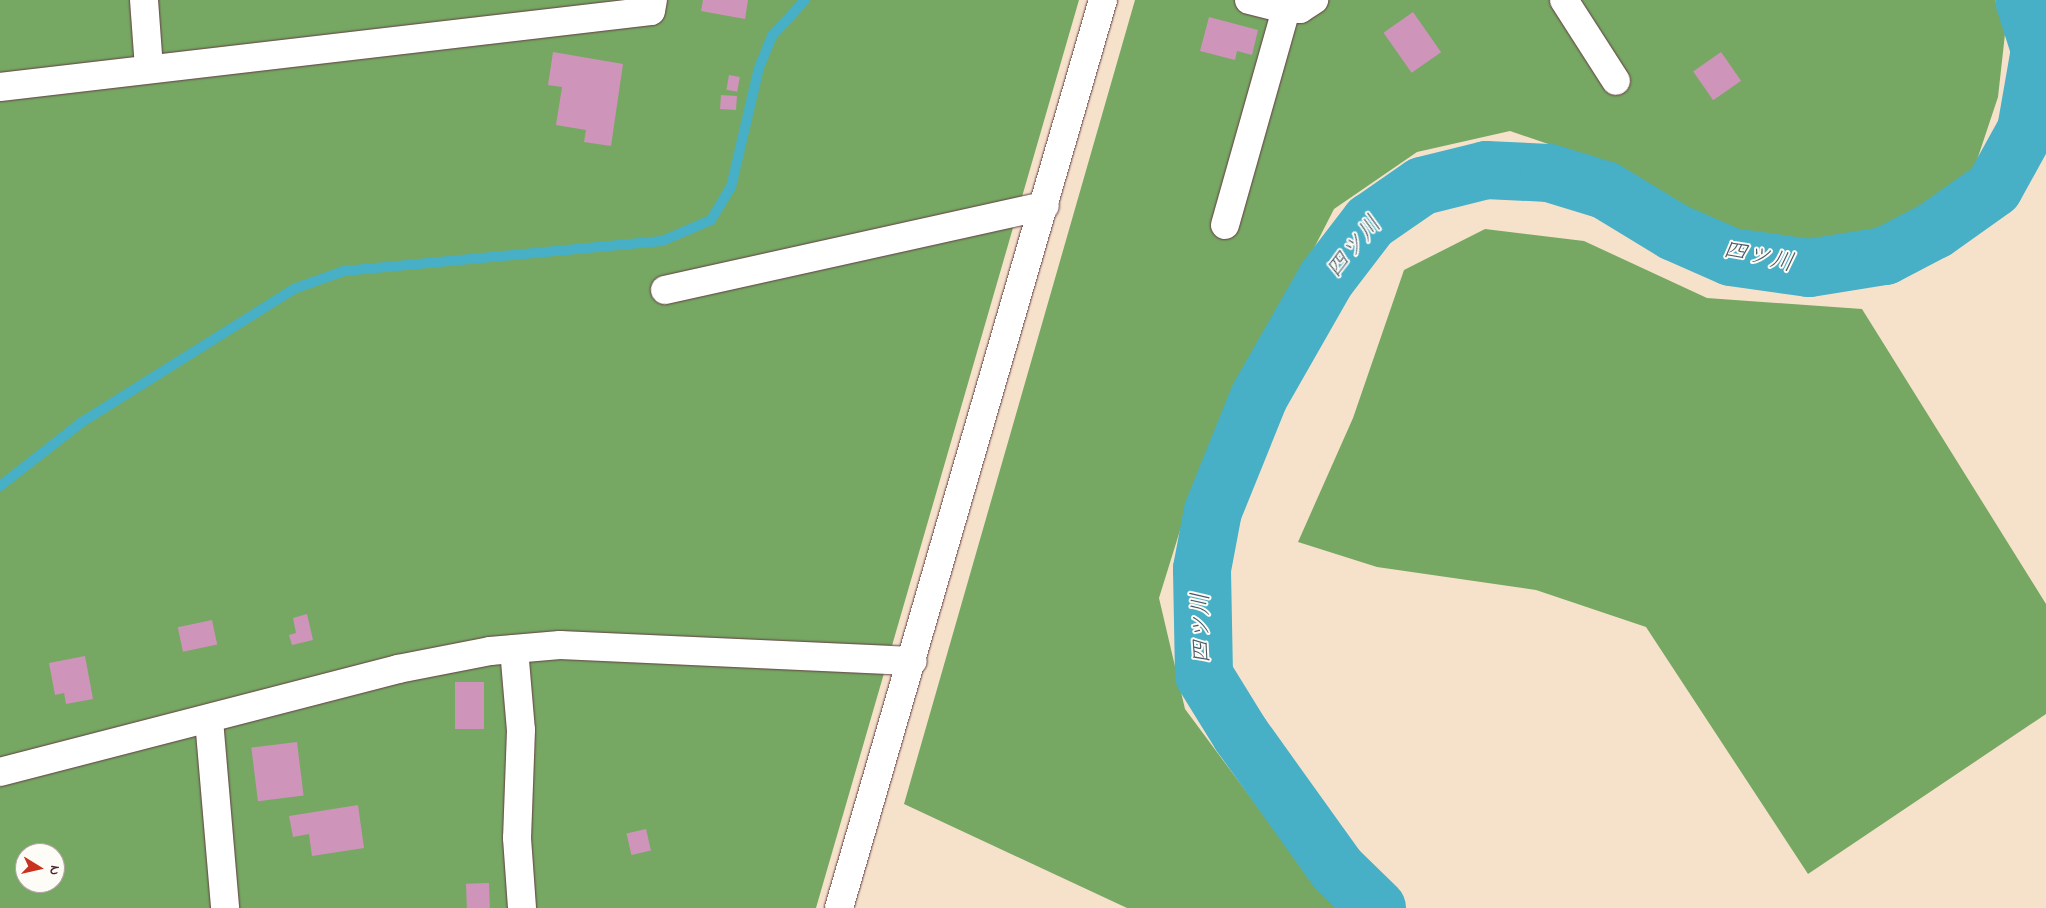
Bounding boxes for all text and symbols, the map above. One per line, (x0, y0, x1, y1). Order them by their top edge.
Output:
water label: 四ツ川 (1321, 211, 1389, 285)
water label: 四ツ川 (1720, 236, 1796, 280)
water label: 四ツ川 (1188, 592, 1218, 664)
north arrow (15, 843, 65, 893)
text: N (43, 864, 65, 877)

